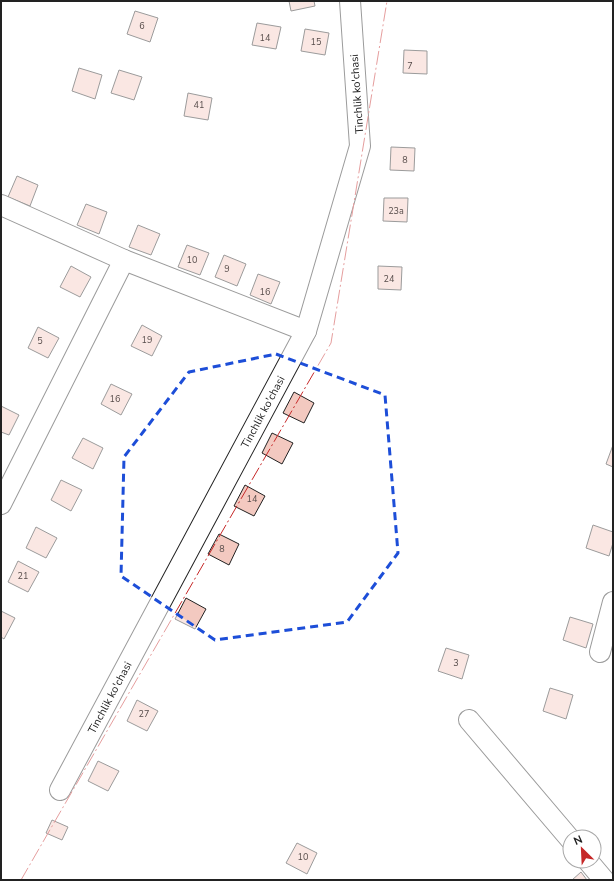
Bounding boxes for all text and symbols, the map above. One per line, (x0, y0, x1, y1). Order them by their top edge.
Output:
house number: 6 (139, 20, 145, 32)
house number: 14 (260, 32, 271, 44)
house number: 15 (311, 36, 321, 48)
street label: Tinchlik ko'chasi (347, 54, 367, 134)
house number: 7 (407, 60, 413, 72)
house number: 41 (194, 99, 204, 111)
house number: 8 (402, 154, 408, 166)
house number: 23a (388, 205, 404, 217)
house number: 10 (187, 254, 197, 266)
house number: 9 (224, 263, 230, 275)
house number: 24 (384, 273, 395, 285)
house number: 16 (260, 286, 270, 298)
house number: 19 (142, 334, 152, 346)
house number: 5 (37, 335, 43, 347)
street label: Tinchlik ko'chasi (237, 373, 288, 451)
house number: 16 (110, 393, 120, 405)
house number: 14 (247, 493, 258, 505)
house number: 8 (219, 543, 225, 555)
house number: 21 (18, 570, 28, 582)
house number: 3 (453, 657, 459, 669)
street label: Tinchlik ko'chasi (84, 659, 135, 736)
house number: 27 (139, 708, 149, 720)
north arrow (562, 829, 602, 869)
text: N (571, 832, 585, 849)
house number: 10 (298, 851, 308, 863)

